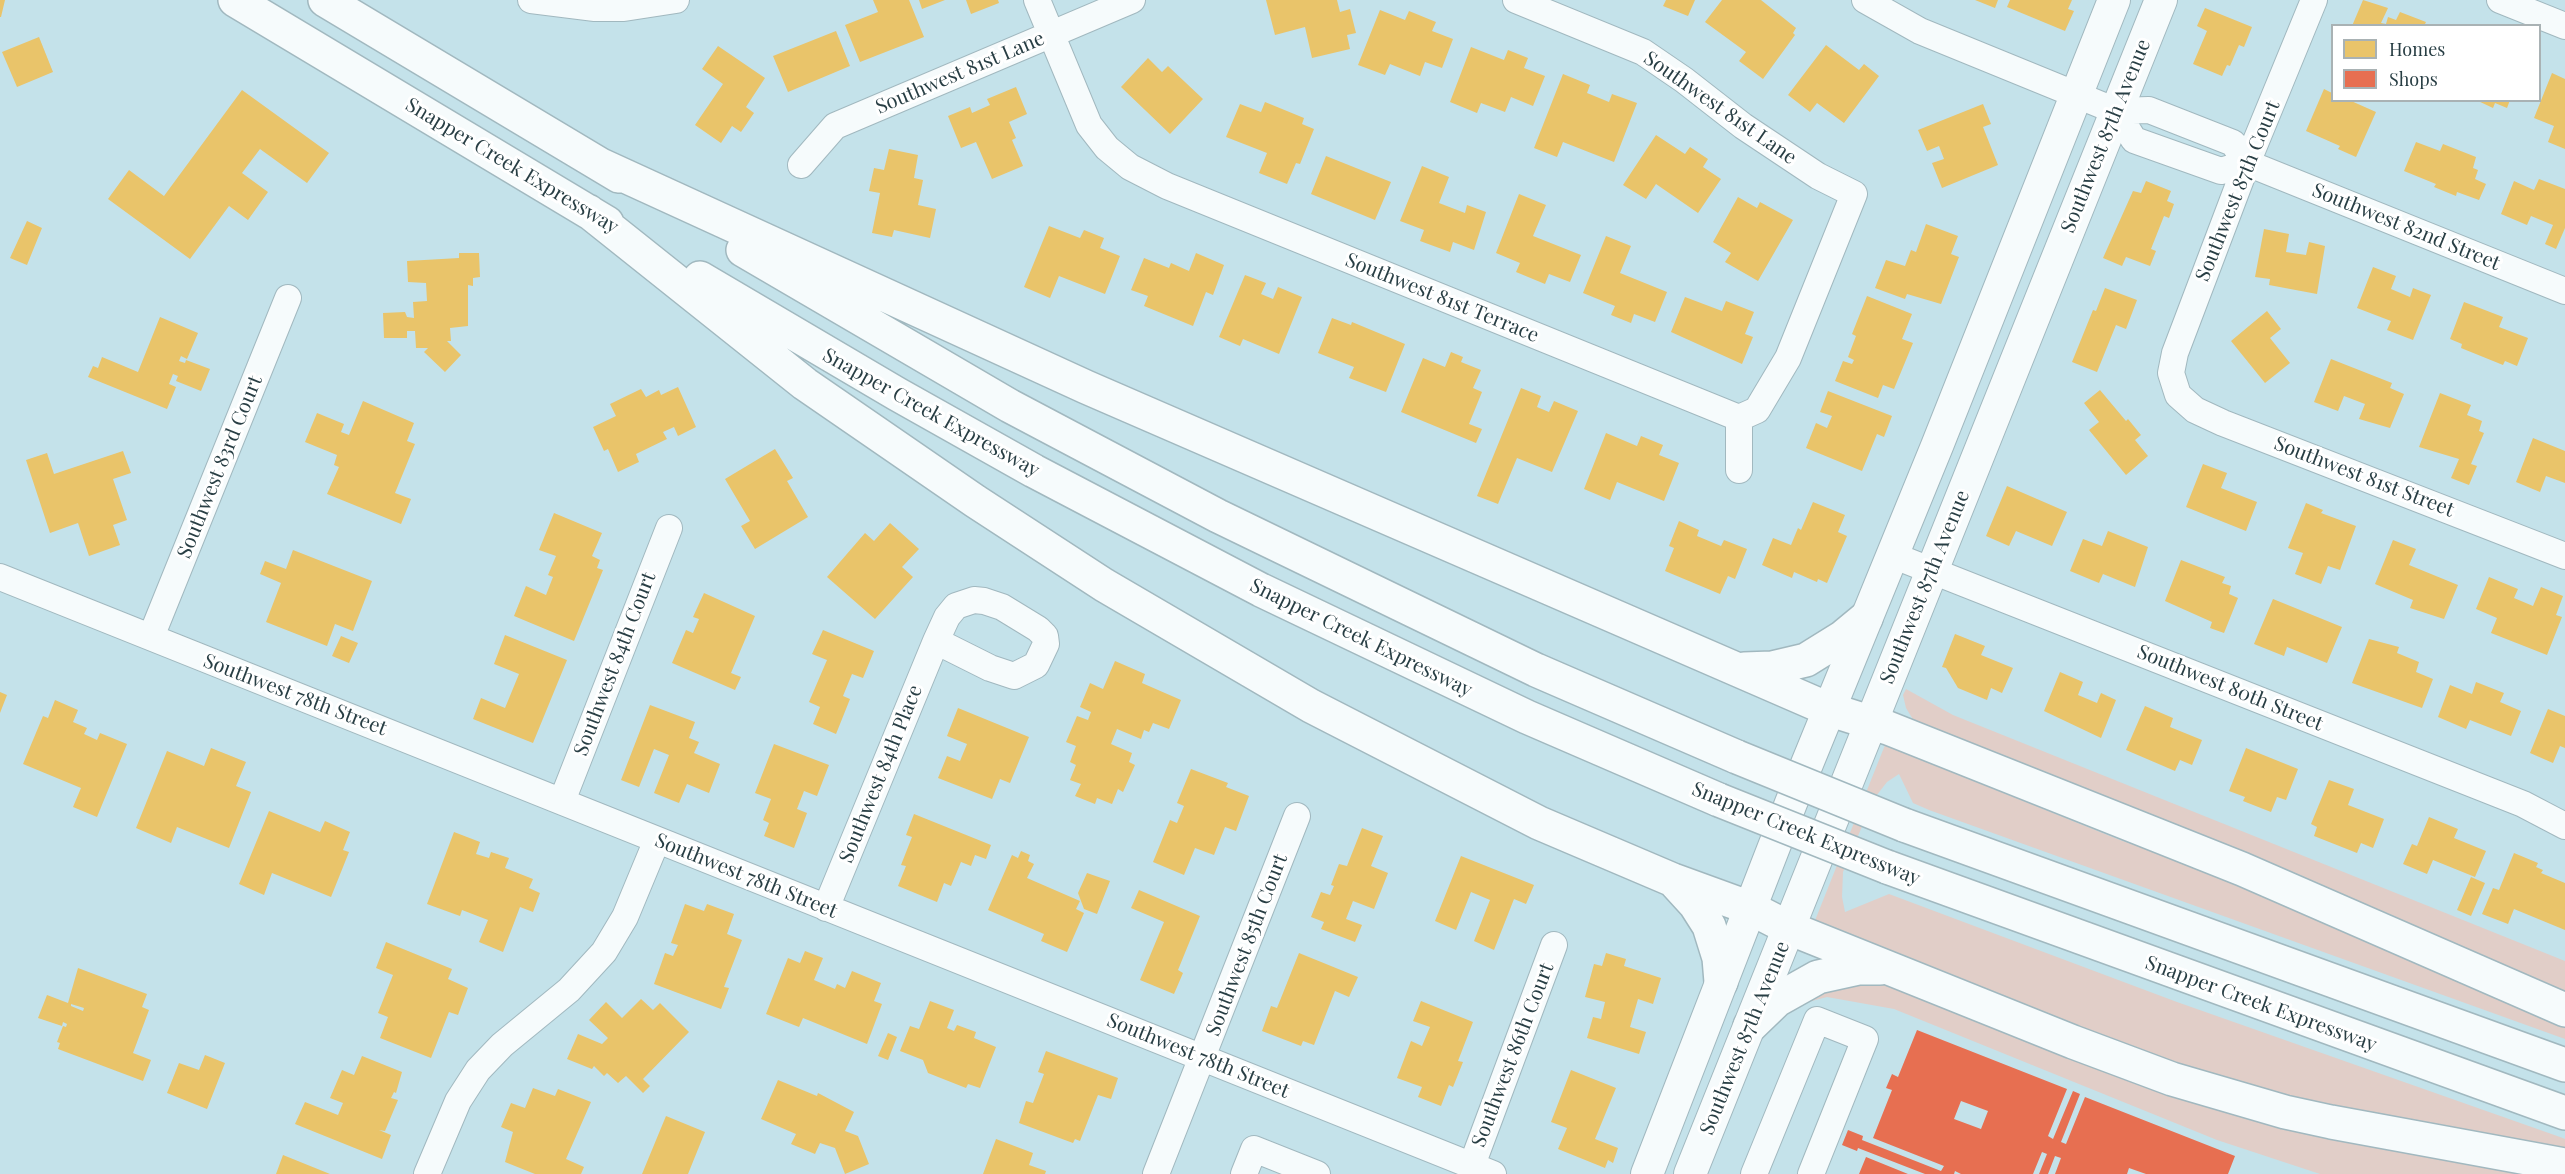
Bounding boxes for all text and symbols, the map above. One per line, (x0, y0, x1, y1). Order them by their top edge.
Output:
legend (2331, 24, 2541, 102)
street label: Southwest 81st Lane (872, 27, 1048, 119)
street label: Southwest 87th Avenue (2056, 36, 2156, 236)
text: Homes (2389, 37, 2445, 61)
street label: Southwest 81st Lane (1639, 46, 1801, 170)
text: Shops (2389, 67, 2438, 91)
street label: Snapper Creek Expressway (401, 93, 623, 239)
street label: Southwest 87th Court (2191, 97, 2285, 285)
street label: Southwest 82nd Street (2309, 178, 2503, 276)
street label: Southwest 81st Terrace (1342, 248, 1542, 348)
street label: Snapper Creek Expressway (818, 343, 1044, 483)
street label: Southwest 83rd Court (172, 372, 268, 562)
street label: Southwest 81st Street (2271, 432, 2457, 522)
street label: Southwest 87th Avenue (1875, 487, 1975, 687)
street label: Southwest 84th Court (569, 569, 661, 759)
street label: Snapper Creek Expressway (1246, 574, 1476, 702)
street label: Southwest 80th Street (2134, 640, 2326, 736)
street label: Southwest 78th Street (200, 649, 390, 741)
street label: Southwest 84th Place (834, 682, 928, 866)
street label: Snapper Creek Expressway (1688, 777, 1924, 891)
street label: Southwest 78th Street (651, 828, 841, 924)
street label: Southwest 85th Court (1201, 851, 1293, 1039)
street label: Southwest 87th Avenue (1695, 938, 1795, 1138)
street label: Snapper Creek Expressway (2142, 951, 2380, 1057)
street label: Southwest 86th Court (1467, 960, 1559, 1150)
street label: Southwest 78th Street (1103, 1008, 1293, 1104)

